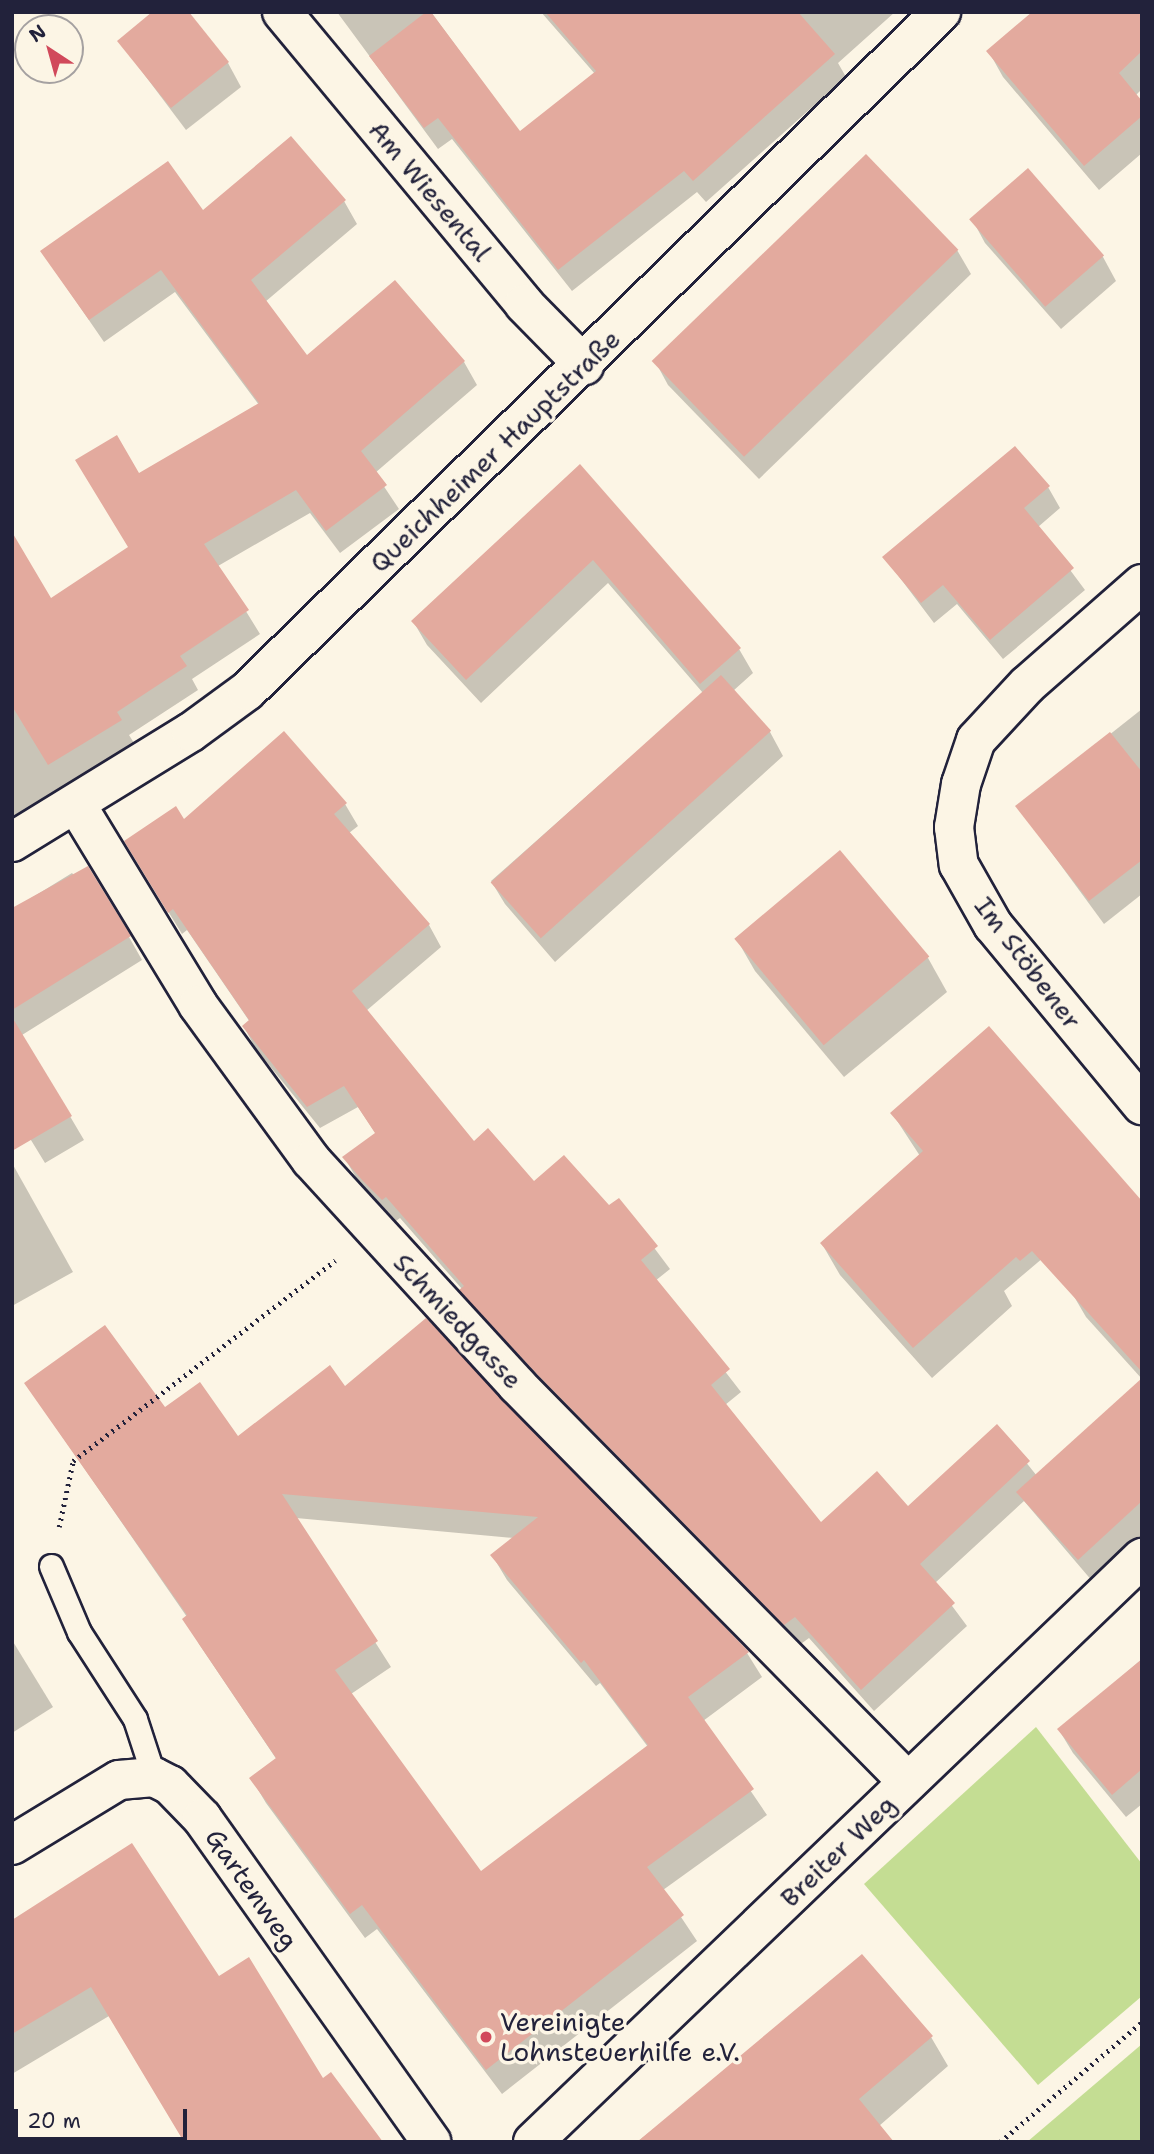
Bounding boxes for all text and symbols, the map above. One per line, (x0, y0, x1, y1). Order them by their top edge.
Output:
north arrow (14, 14, 84, 84)
text: N (24, 19, 51, 48)
street label: Am Wiesental (362, 115, 498, 267)
street label: Queichheimer Hauptstraße (363, 323, 627, 579)
street label: Im Stöbener (968, 891, 1088, 1035)
street label: Schmiedgasse (387, 1247, 529, 1395)
street label: Breiter Weg (774, 1788, 902, 1914)
street label: Gartenweg (199, 1823, 305, 1955)
place label: Vereinigte Lohnsteuerhilfe e.V. (500, 2006, 740, 2068)
marker: Vereinigte Lohnsteuerhilfe e.V. (478, 2029, 494, 2045)
scale bar (18, 2094, 191, 2138)
text: 20 m (27, 2107, 81, 2135)

